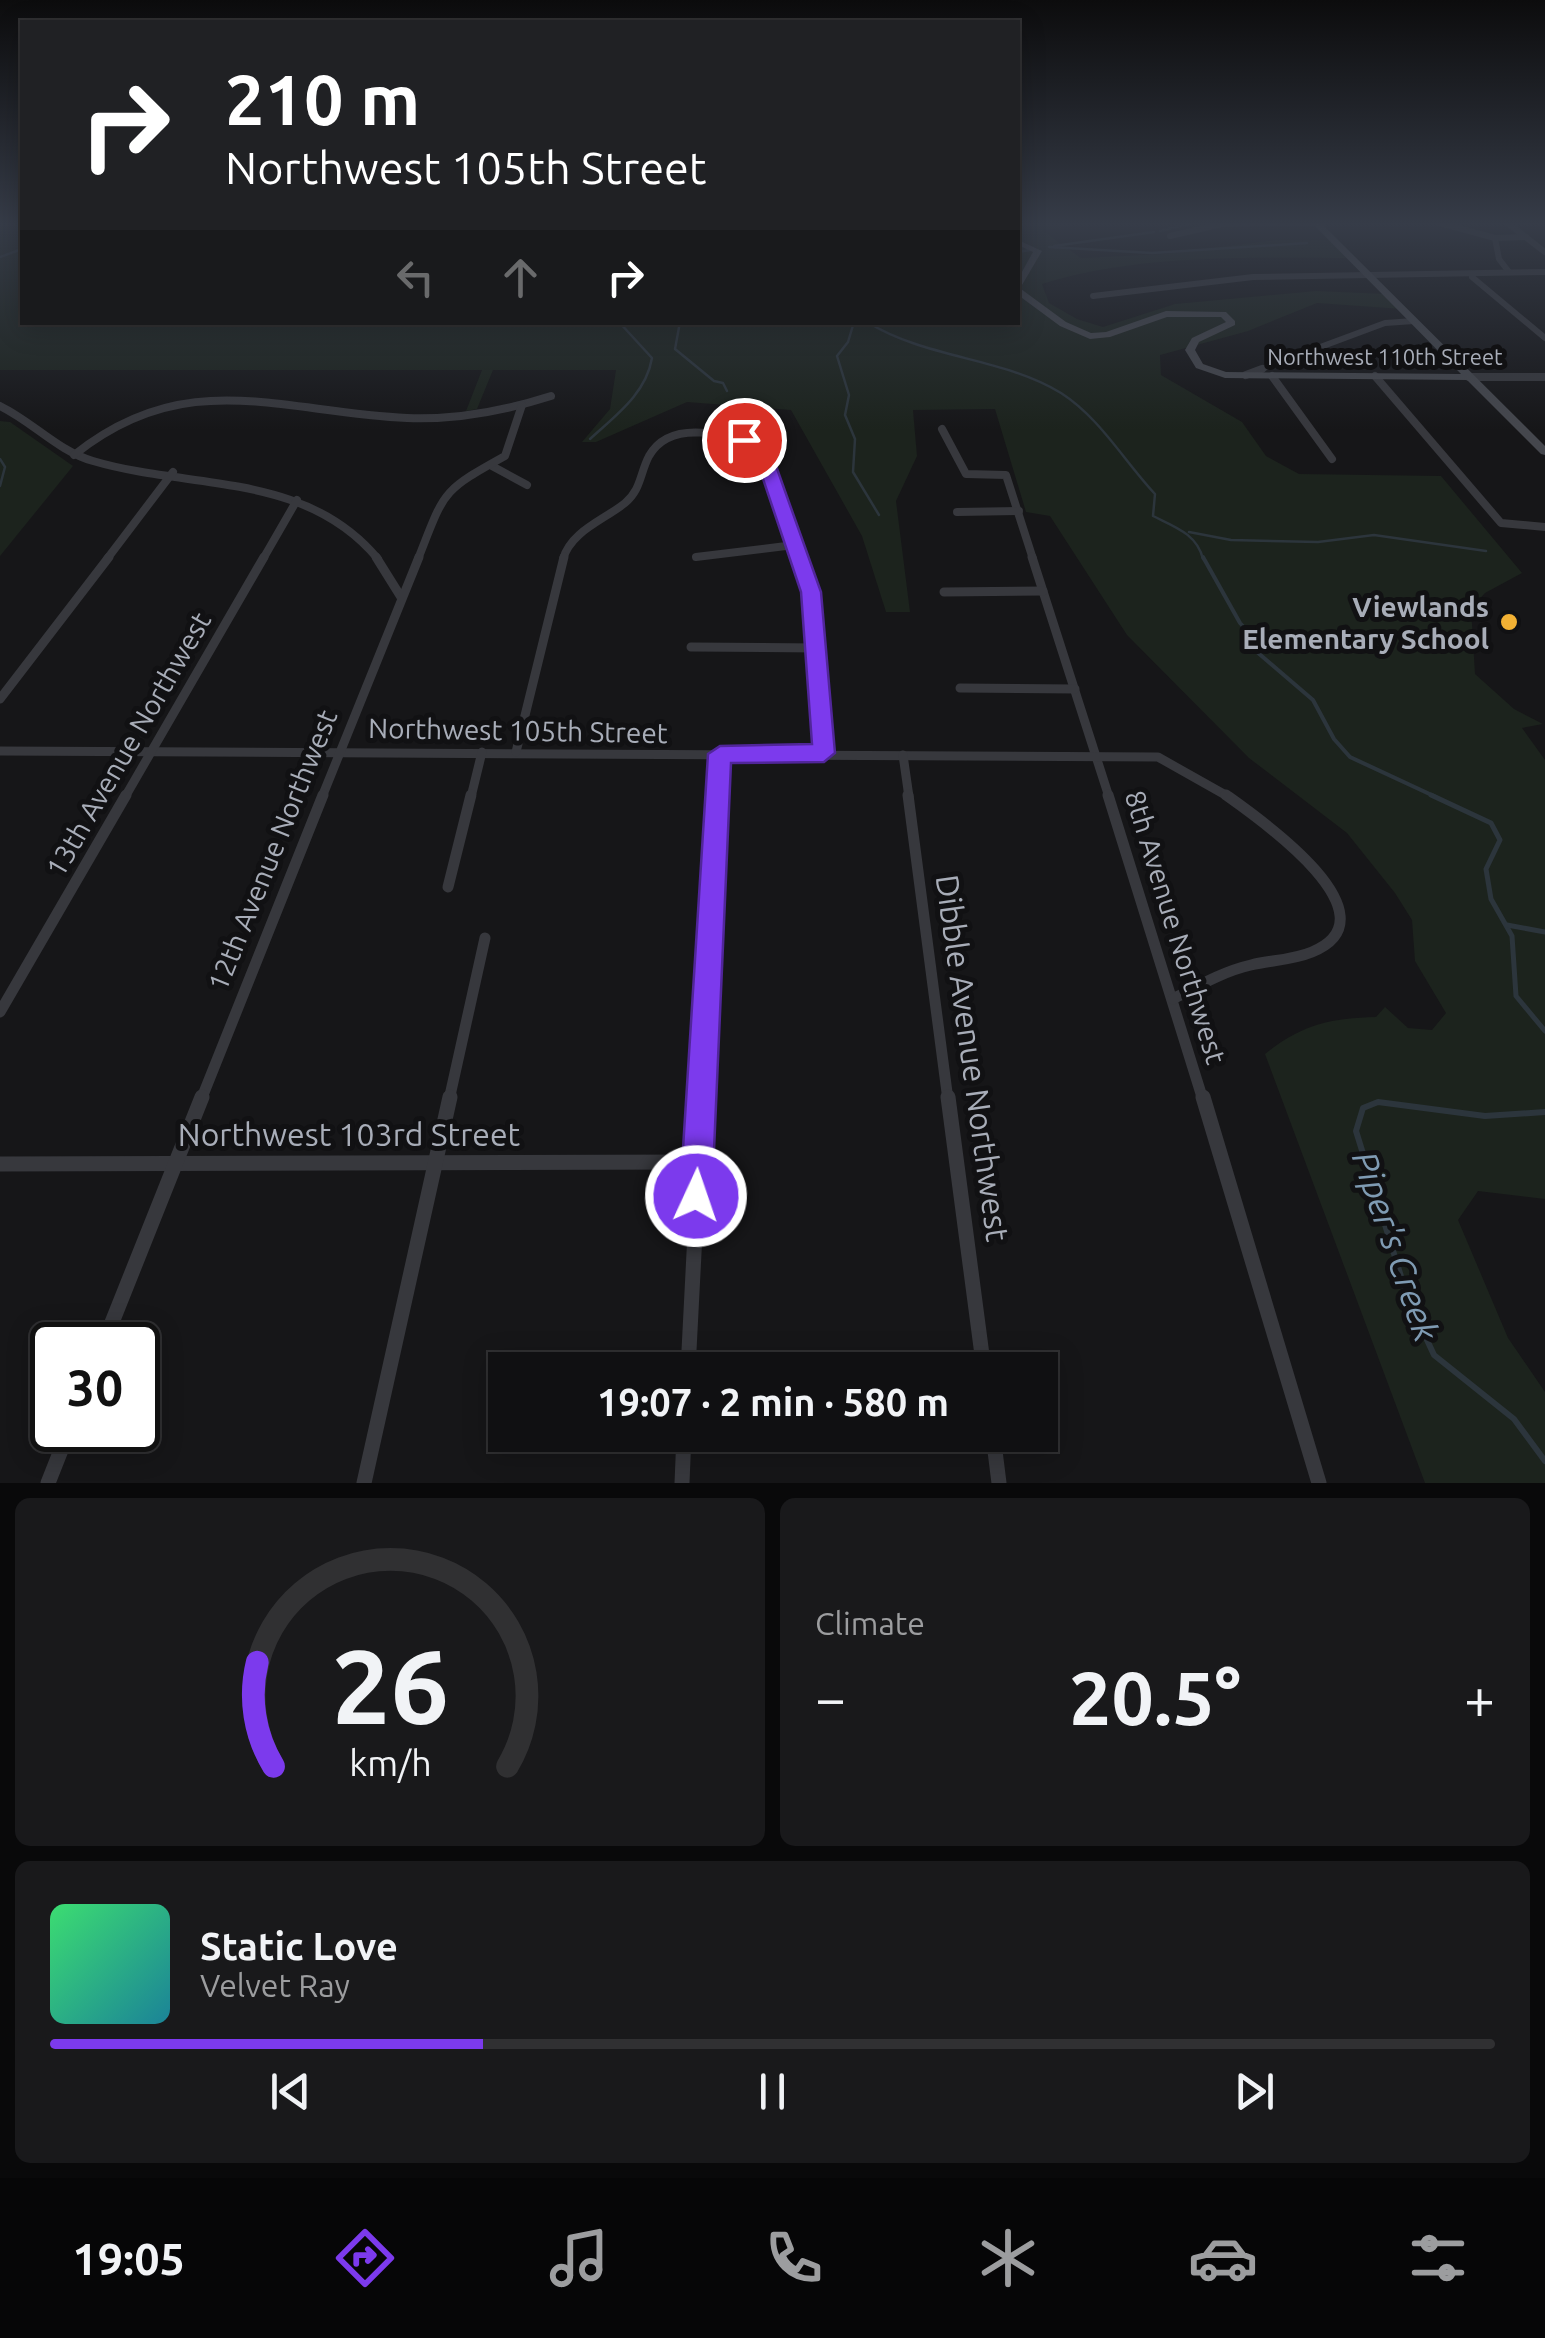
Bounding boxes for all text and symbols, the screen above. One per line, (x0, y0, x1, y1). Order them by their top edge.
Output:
icon: right (60, 60, 190, 190)
text: 210 m (225, 60, 420, 138)
text: Northwest 105th Street (225, 142, 707, 193)
icon: left (388, 250, 443, 305)
icon: ahead (493, 250, 548, 305)
icon: right (598, 250, 653, 305)
street label: Northwest 110th Street (1267, 344, 1503, 369)
pin (702, 398, 787, 483)
icon: arrive (717, 413, 772, 468)
place label: Viewlands Elementary School (1242, 591, 1489, 654)
street label: 13th Avenue Northwest (40, 606, 216, 882)
marker: Viewlands Elementary School (1498, 611, 1520, 633)
street label: 12th Avenue Northwest (201, 705, 343, 995)
street label: Northwest 105th Street (368, 712, 668, 748)
street label: 8th Avenue Northwest (1120, 787, 1232, 1067)
street label: Dibble Avenue Northwest (929, 872, 1017, 1244)
street label: Northwest 103rd Street (178, 1116, 521, 1152)
position arrow (644, 1144, 748, 1248)
water label: Piper's Creek (1345, 1146, 1447, 1346)
speed limit sign: 30 (30, 1322, 160, 1452)
text: 19:07 · 2 min · 580 m (597, 1381, 949, 1423)
text: Climate (815, 1605, 925, 1641)
text: 26 (331, 1627, 449, 1744)
text: 20.5° (1069, 1655, 1241, 1739)
text: − (815, 1667, 846, 1728)
text: + (1464, 1667, 1495, 1728)
text: km/h (349, 1743, 431, 1783)
text: Static Love (200, 1925, 398, 1967)
text: Velvet Ray (200, 1967, 350, 2003)
icon: previous (263, 2064, 318, 2119)
icon: pause (745, 2064, 800, 2119)
icon: next (1227, 2064, 1282, 2119)
icon: directions (330, 2223, 400, 2293)
icon: music (544, 2223, 614, 2293)
icon: phone (759, 2223, 829, 2293)
icon: climate (973, 2223, 1043, 2293)
icon: car (1188, 2223, 1258, 2293)
icon: filters (1403, 2223, 1473, 2293)
text: 19:05 (72, 2233, 185, 2284)

